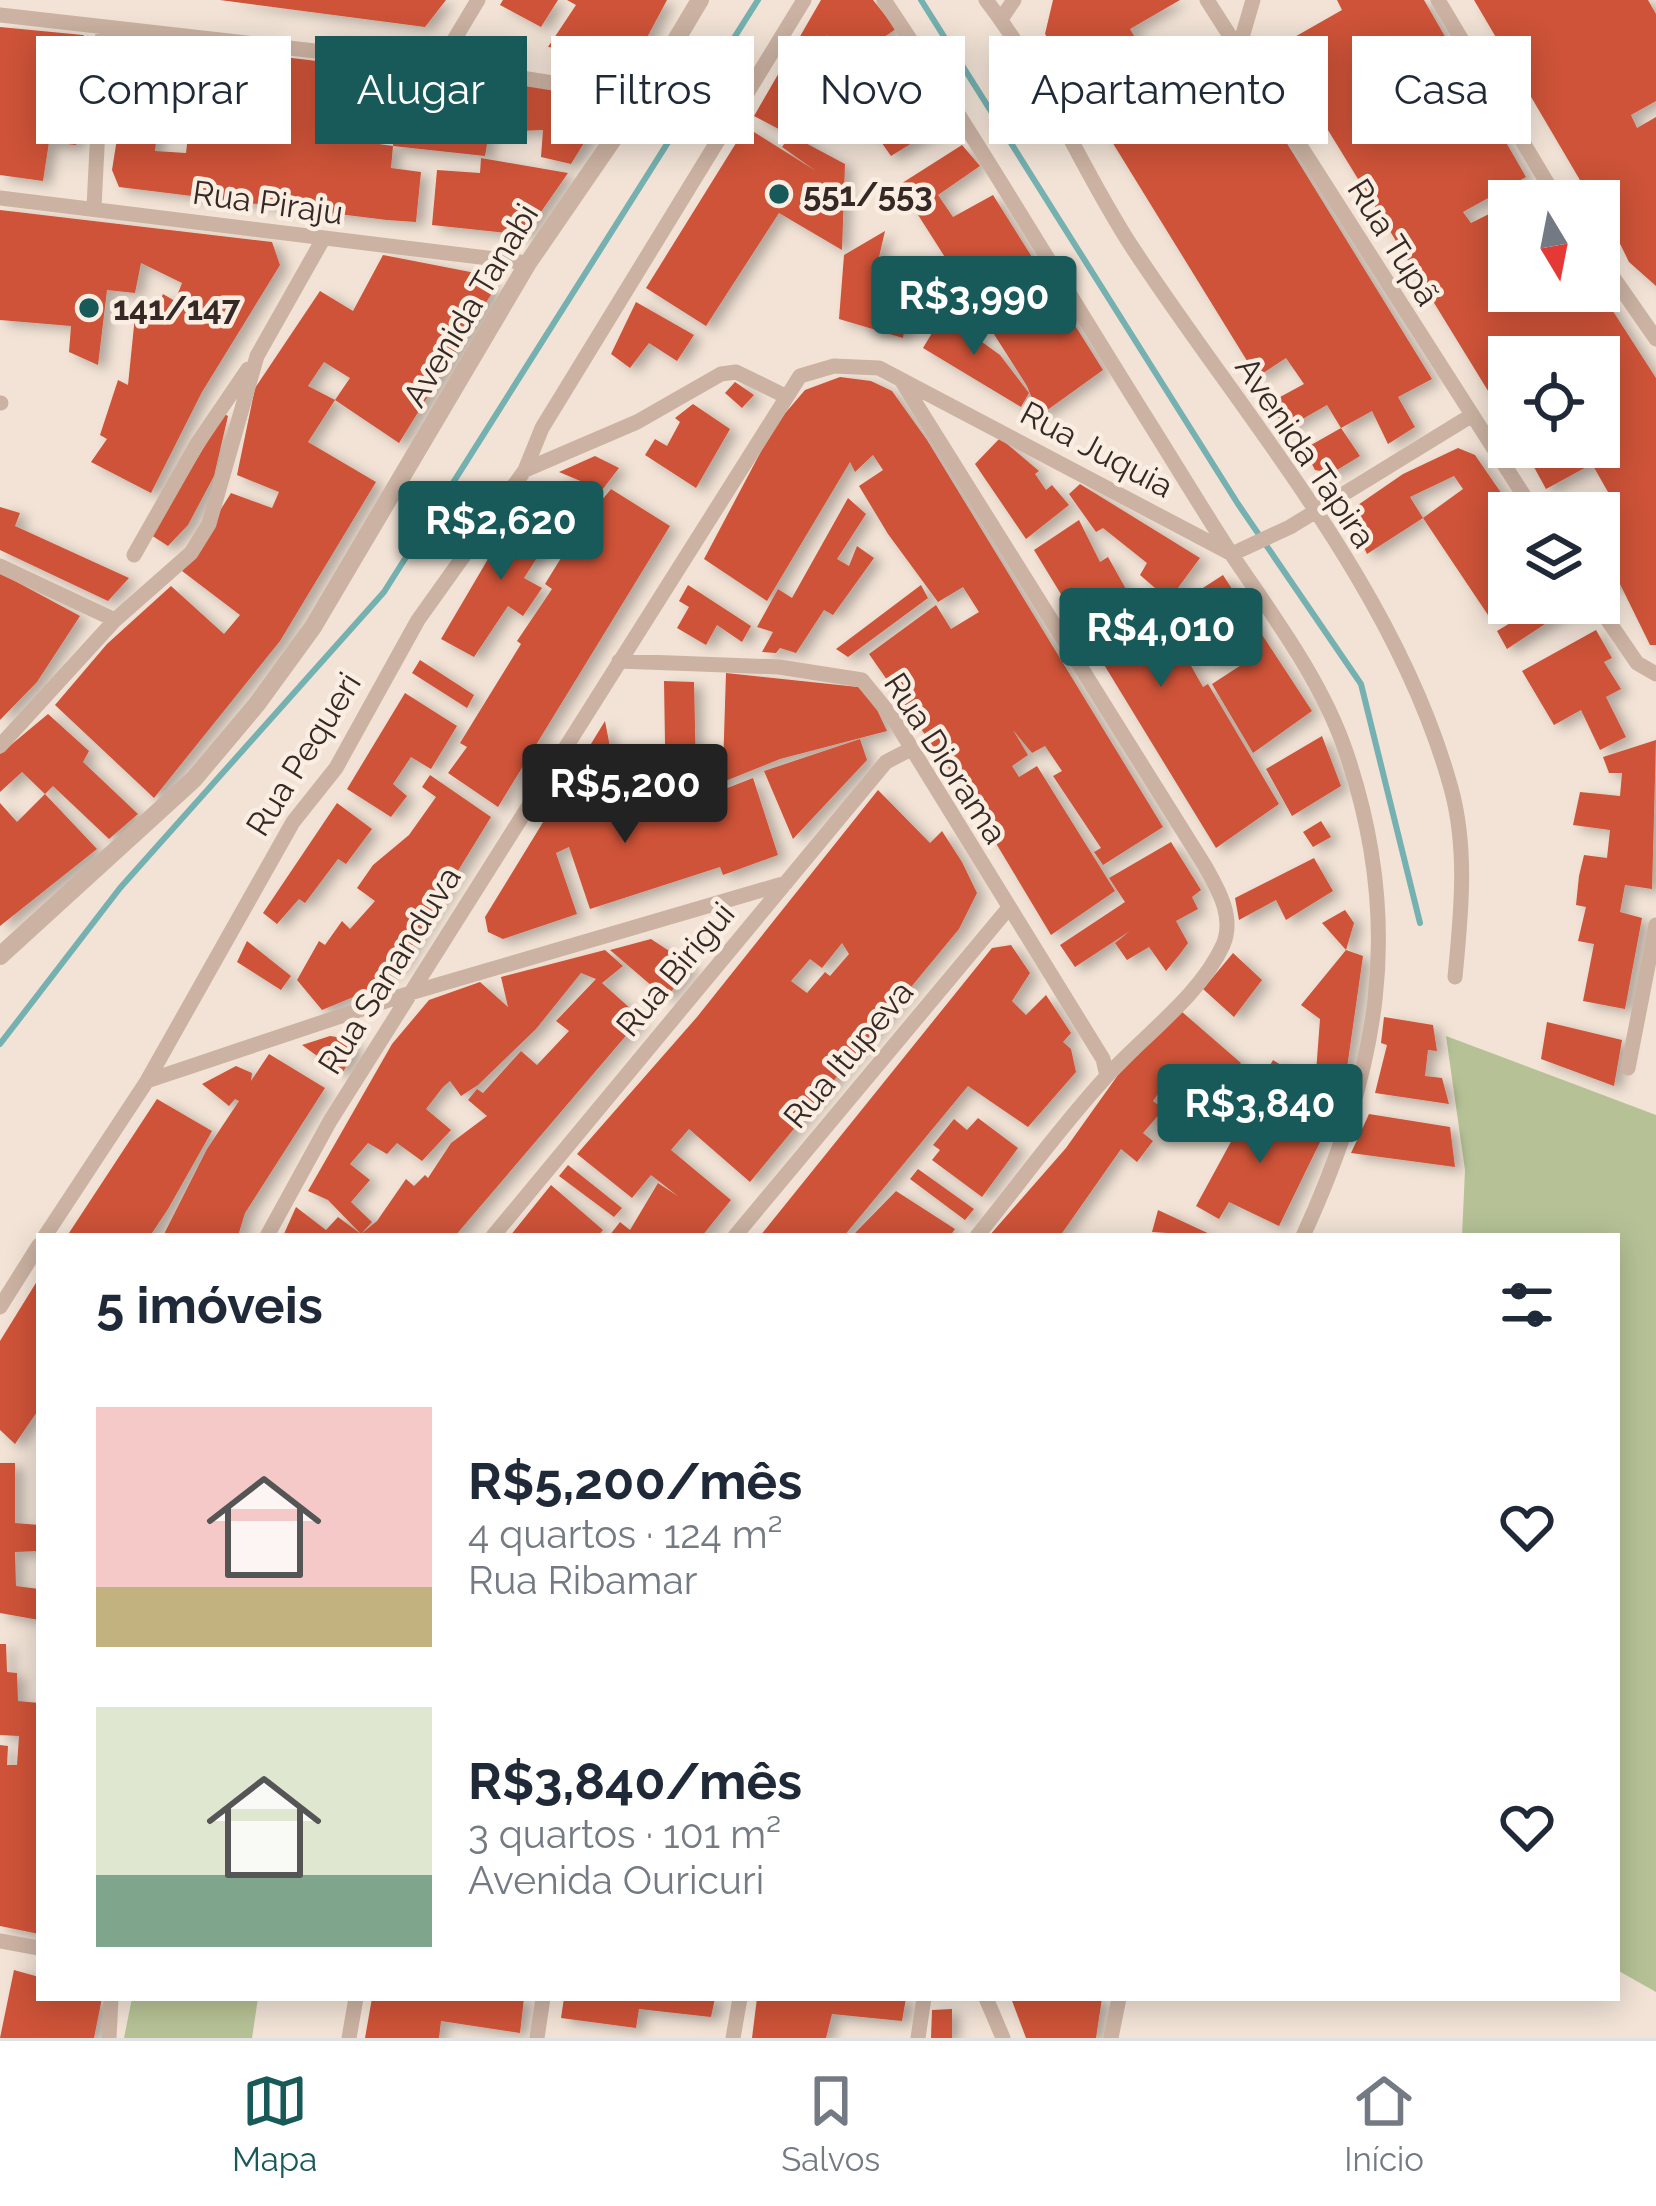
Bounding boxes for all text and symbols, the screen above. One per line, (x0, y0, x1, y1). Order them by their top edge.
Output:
chip: Comprar (36, 36, 291, 144)
chip: Alugar (315, 36, 527, 144)
chip: Filtros (551, 36, 754, 144)
chip: Novo (778, 36, 965, 144)
chip: Apartamento (989, 36, 1328, 144)
chip: Casa (1352, 36, 1531, 144)
street label: Rua Tupã (1340, 172, 1448, 313)
street label: Rua Piraju (190, 173, 346, 232)
place label: 551/553 (803, 175, 933, 214)
north arrow (1488, 180, 1620, 312)
map controls (1488, 180, 1620, 624)
marker: 551/553 (766, 181, 792, 207)
street label: Avenida Tanabi (395, 197, 546, 414)
pin: R$3,990 (863, 256, 1085, 358)
text: R$3,990 (898, 272, 1050, 318)
place label: 141/147 (113, 289, 241, 328)
marker: 141/147 (76, 295, 102, 321)
button: locate (1488, 336, 1620, 468)
street label: Avenida Tapira (1227, 349, 1384, 555)
street label: Rua Juquia (1014, 393, 1180, 506)
pin: R$2,620 (390, 481, 612, 583)
button: layers (1488, 492, 1620, 624)
text: R$2,620 (425, 497, 577, 543)
pin: R$4,010 (1050, 588, 1272, 690)
text: R$4,010 (1086, 604, 1236, 650)
street label: Rua Pequeri (238, 665, 369, 843)
street label: Rua Diorama (876, 666, 1015, 851)
pin: R$5,200 (514, 744, 736, 846)
text: R$5,200 (549, 760, 701, 806)
street label: Rua Sananduva (310, 859, 469, 1081)
street label: Rua Birigui (608, 895, 743, 1044)
street label: Rua Itupeva (775, 973, 921, 1136)
pin: R$3,840 (1149, 1064, 1371, 1166)
text: R$3,840 (1184, 1080, 1336, 1126)
icon: filters (1494, 1272, 1560, 1338)
text: 5 imóveis (96, 1275, 323, 1335)
text: R$5,200/mês (468, 1451, 802, 1511)
icon: home (192, 1455, 336, 1599)
icon: heart (1494, 1494, 1560, 1560)
text: 4 quartos · 124 m² (468, 1511, 783, 1557)
text: Rua Ribamar (468, 1557, 697, 1603)
text: R$3,840/mês (468, 1751, 802, 1811)
icon: home (192, 1755, 336, 1899)
icon: heart (1494, 1794, 1560, 1860)
text: 3 quartos · 101 m² (468, 1811, 781, 1857)
text: Avenida Ouricuri (468, 1857, 764, 1903)
tab: Mapa (232, 2068, 317, 2179)
tab: Salvos (781, 2068, 880, 2179)
tab: Início (1344, 2068, 1424, 2179)

